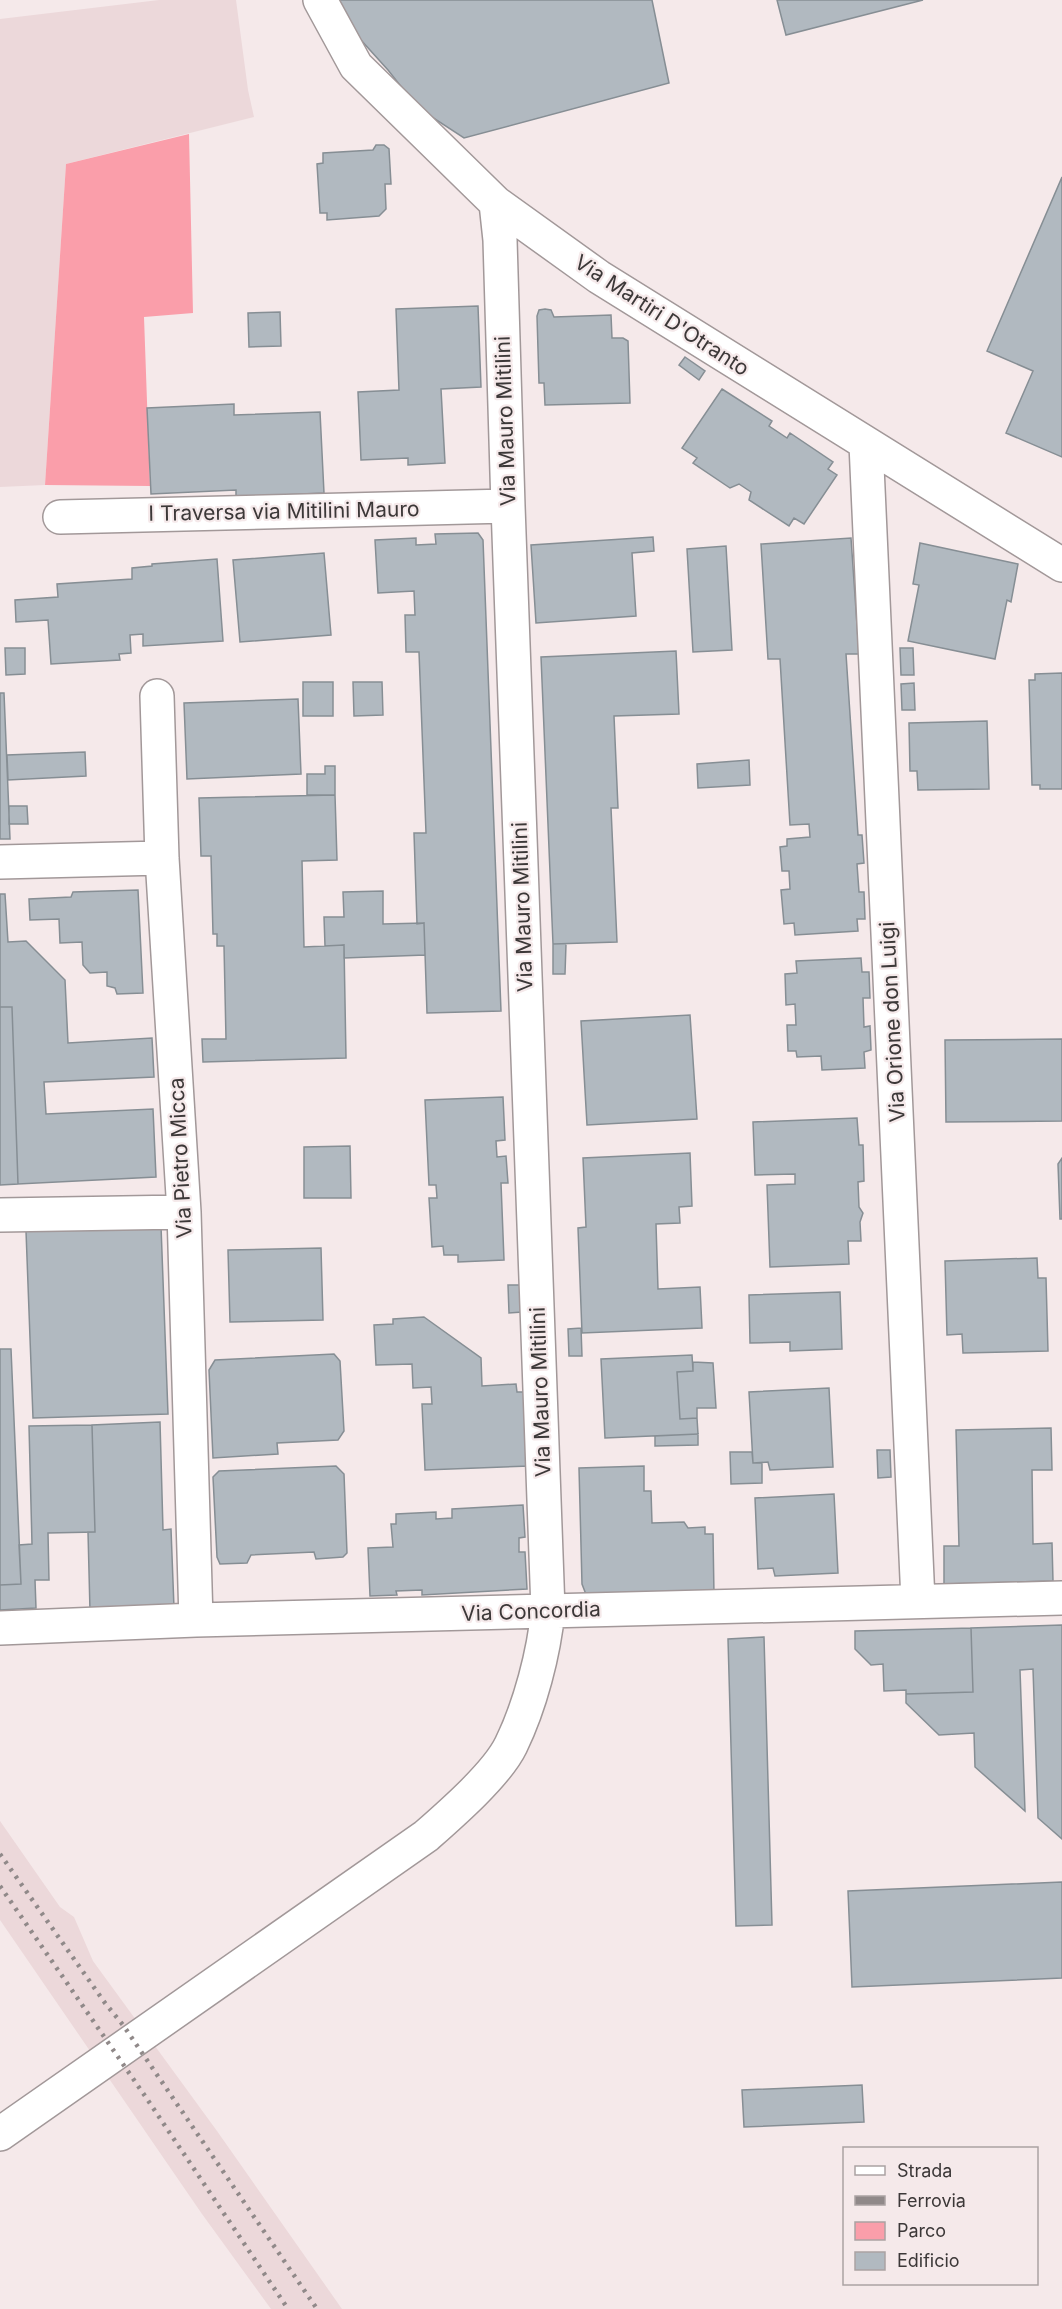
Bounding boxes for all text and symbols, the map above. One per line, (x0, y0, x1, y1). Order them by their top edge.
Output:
street label: Via Martiri D'Otranto (570, 249, 754, 381)
street label: Via Mauro Mitilini (490, 336, 520, 506)
street label: I Traversa via Mitilini Mauro (148, 496, 420, 526)
street label: Via Mauro Mitilini (507, 822, 537, 992)
street label: Via Orione don Luigi (874, 921, 910, 1123)
street label: Via Pietro Micca (163, 1077, 197, 1239)
street label: Via Mauro Mitilini (525, 1307, 555, 1477)
street label: Via Concordia (461, 1596, 601, 1626)
legend (843, 2147, 1038, 2285)
text: Strada (897, 2160, 952, 2181)
text: Ferrovia (897, 2190, 966, 2211)
text: Parco (897, 2220, 946, 2241)
text: Edificio (897, 2250, 960, 2271)

